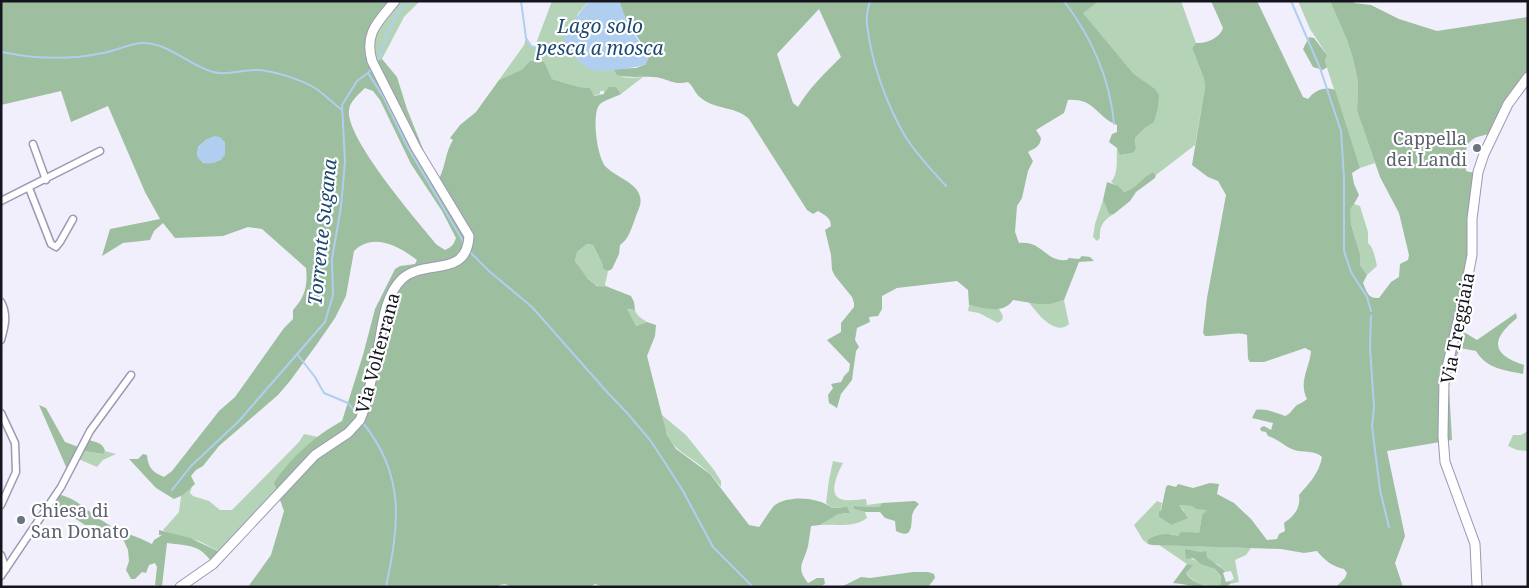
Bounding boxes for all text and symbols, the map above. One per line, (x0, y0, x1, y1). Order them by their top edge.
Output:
water label: Lago solo pesca a mosca (535, 13, 664, 61)
place label: Cappella dei Landi (1386, 126, 1467, 171)
marker: Cappella dei Landi (1471, 142, 1483, 154)
water label: Torrente Sugana (301, 157, 343, 307)
street label: Via Treggiaia (1434, 270, 1480, 386)
street label: Via Volterrana (349, 290, 405, 416)
place label: Chiesa di San Donato (31, 498, 129, 543)
marker: Chiesa di San Donato (15, 514, 27, 526)

